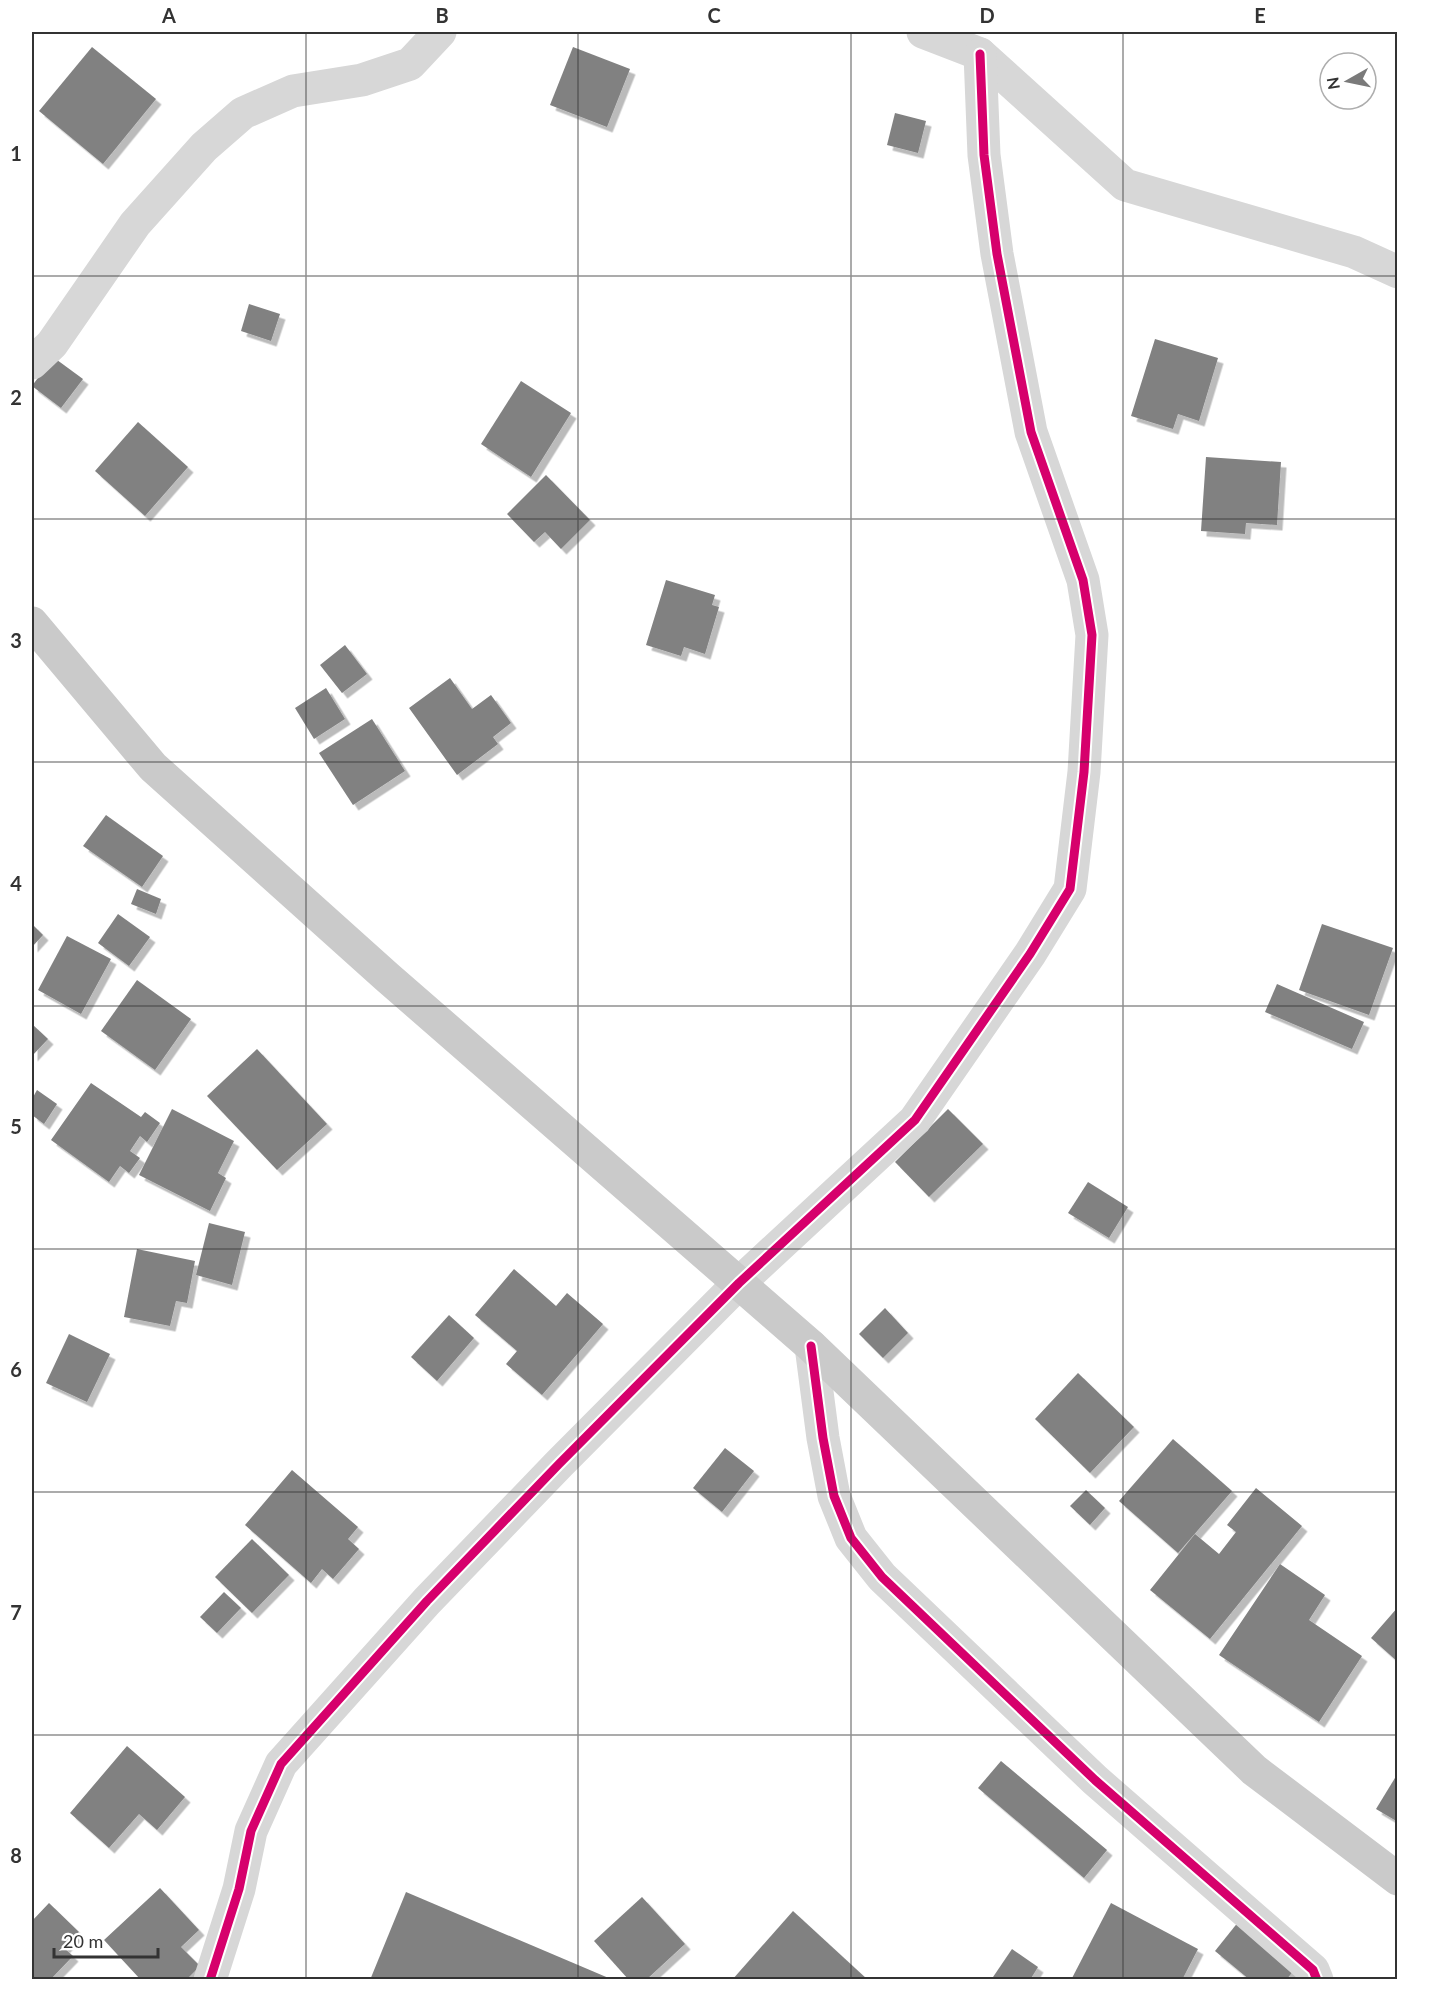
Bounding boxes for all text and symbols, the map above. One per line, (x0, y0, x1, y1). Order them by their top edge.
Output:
text: A (161, 3, 176, 27)
text: B (435, 3, 449, 27)
text: C (707, 3, 721, 27)
text: D (979, 3, 995, 27)
text: E (1254, 3, 1266, 27)
north arrow (1318, 51, 1378, 111)
text: N (1322, 76, 1343, 91)
text: 1 (10, 141, 22, 165)
text: 2 (10, 385, 22, 409)
text: 3 (10, 628, 22, 652)
text: 4 (10, 871, 22, 895)
text: 5 (10, 1114, 22, 1138)
text: 6 (10, 1357, 22, 1381)
text: 7 (10, 1600, 22, 1624)
text: 8 (10, 1843, 22, 1867)
scale bar (54, 1921, 158, 1959)
text: 20 m (63, 1930, 103, 1952)

